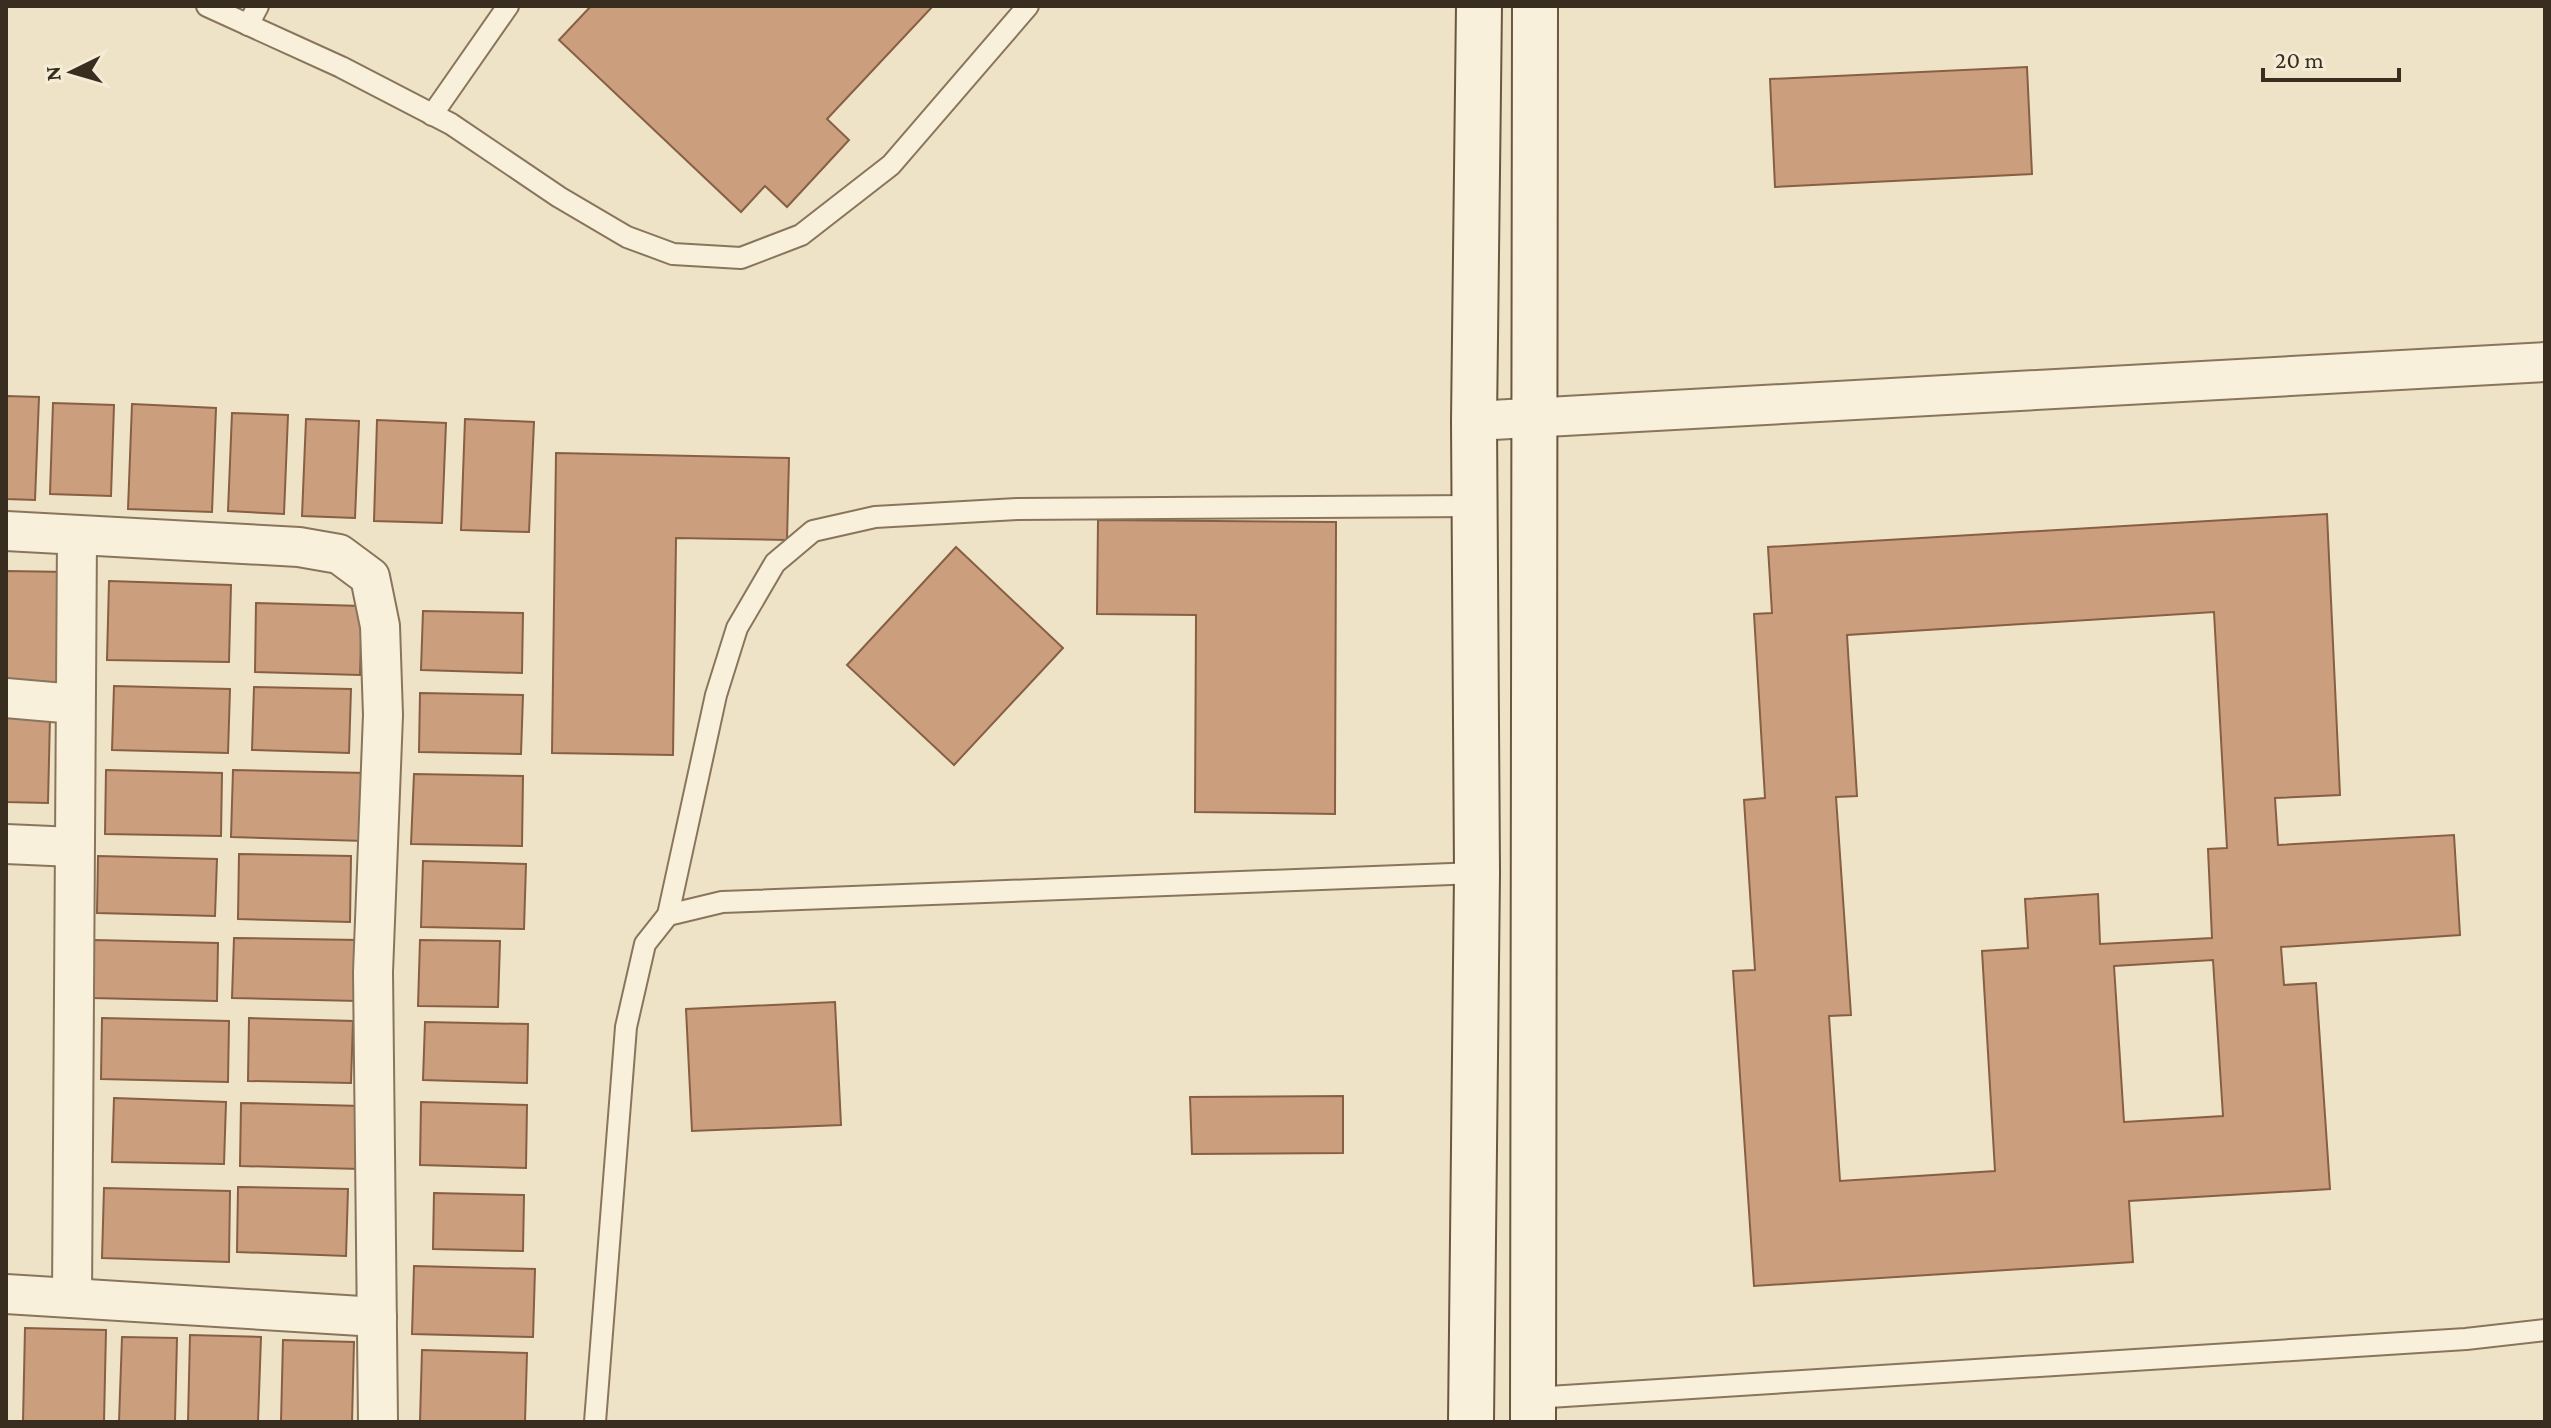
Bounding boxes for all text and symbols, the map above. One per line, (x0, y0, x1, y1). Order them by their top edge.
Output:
north arrow (32, 32, 112, 112)
scale bar (2263, 32, 2399, 82)
text: 20 m (2275, 46, 2324, 73)
text: N (39, 65, 66, 82)

